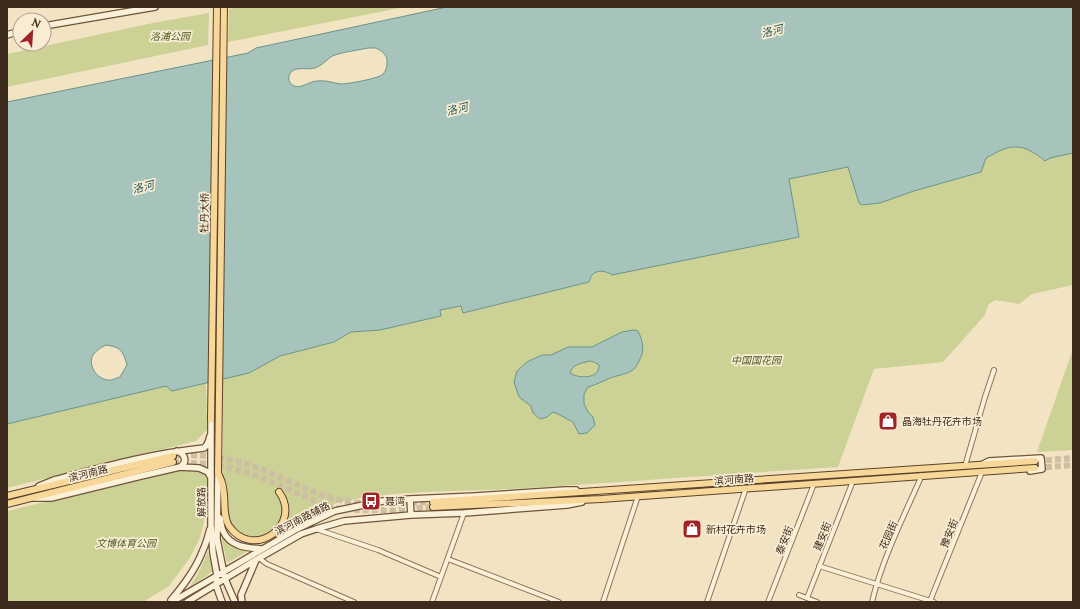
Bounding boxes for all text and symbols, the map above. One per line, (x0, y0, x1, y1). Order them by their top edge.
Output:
north arrow (12, 12, 52, 52)
text: N (29, 15, 43, 31)
water label: 洛河 (760, 21, 786, 40)
park label: 洛浦公园 (150, 30, 192, 43)
water label: 洛河 (445, 99, 471, 118)
water label: 洛河 (131, 177, 157, 196)
street label: 牡丹大桥 (198, 193, 211, 233)
park label: 中国国花园 (731, 354, 783, 367)
shop icon: 晶海牡丹花卉市场 (877, 410, 899, 432)
place label: 晶海牡丹花卉市场 (902, 415, 982, 428)
street label: 滨河南路 (67, 462, 109, 485)
street label: 滨河南路 (714, 472, 754, 487)
street label: 解放路 (195, 487, 208, 517)
bus stop icon: 聂湾 (360, 490, 382, 512)
place label: 聂湾 (385, 495, 405, 508)
street label: 滨河南路辅路 (273, 499, 332, 538)
street label: 豫安街 (938, 517, 961, 550)
shop icon: 新村花卉市场 (681, 518, 703, 540)
street label: 花园街 (877, 519, 900, 552)
street label: 建安街 (811, 520, 834, 553)
place label: 新村花卉市场 (706, 523, 766, 536)
street label: 泰安街 (773, 524, 796, 557)
park label: 文博体育公园 (96, 537, 158, 550)

